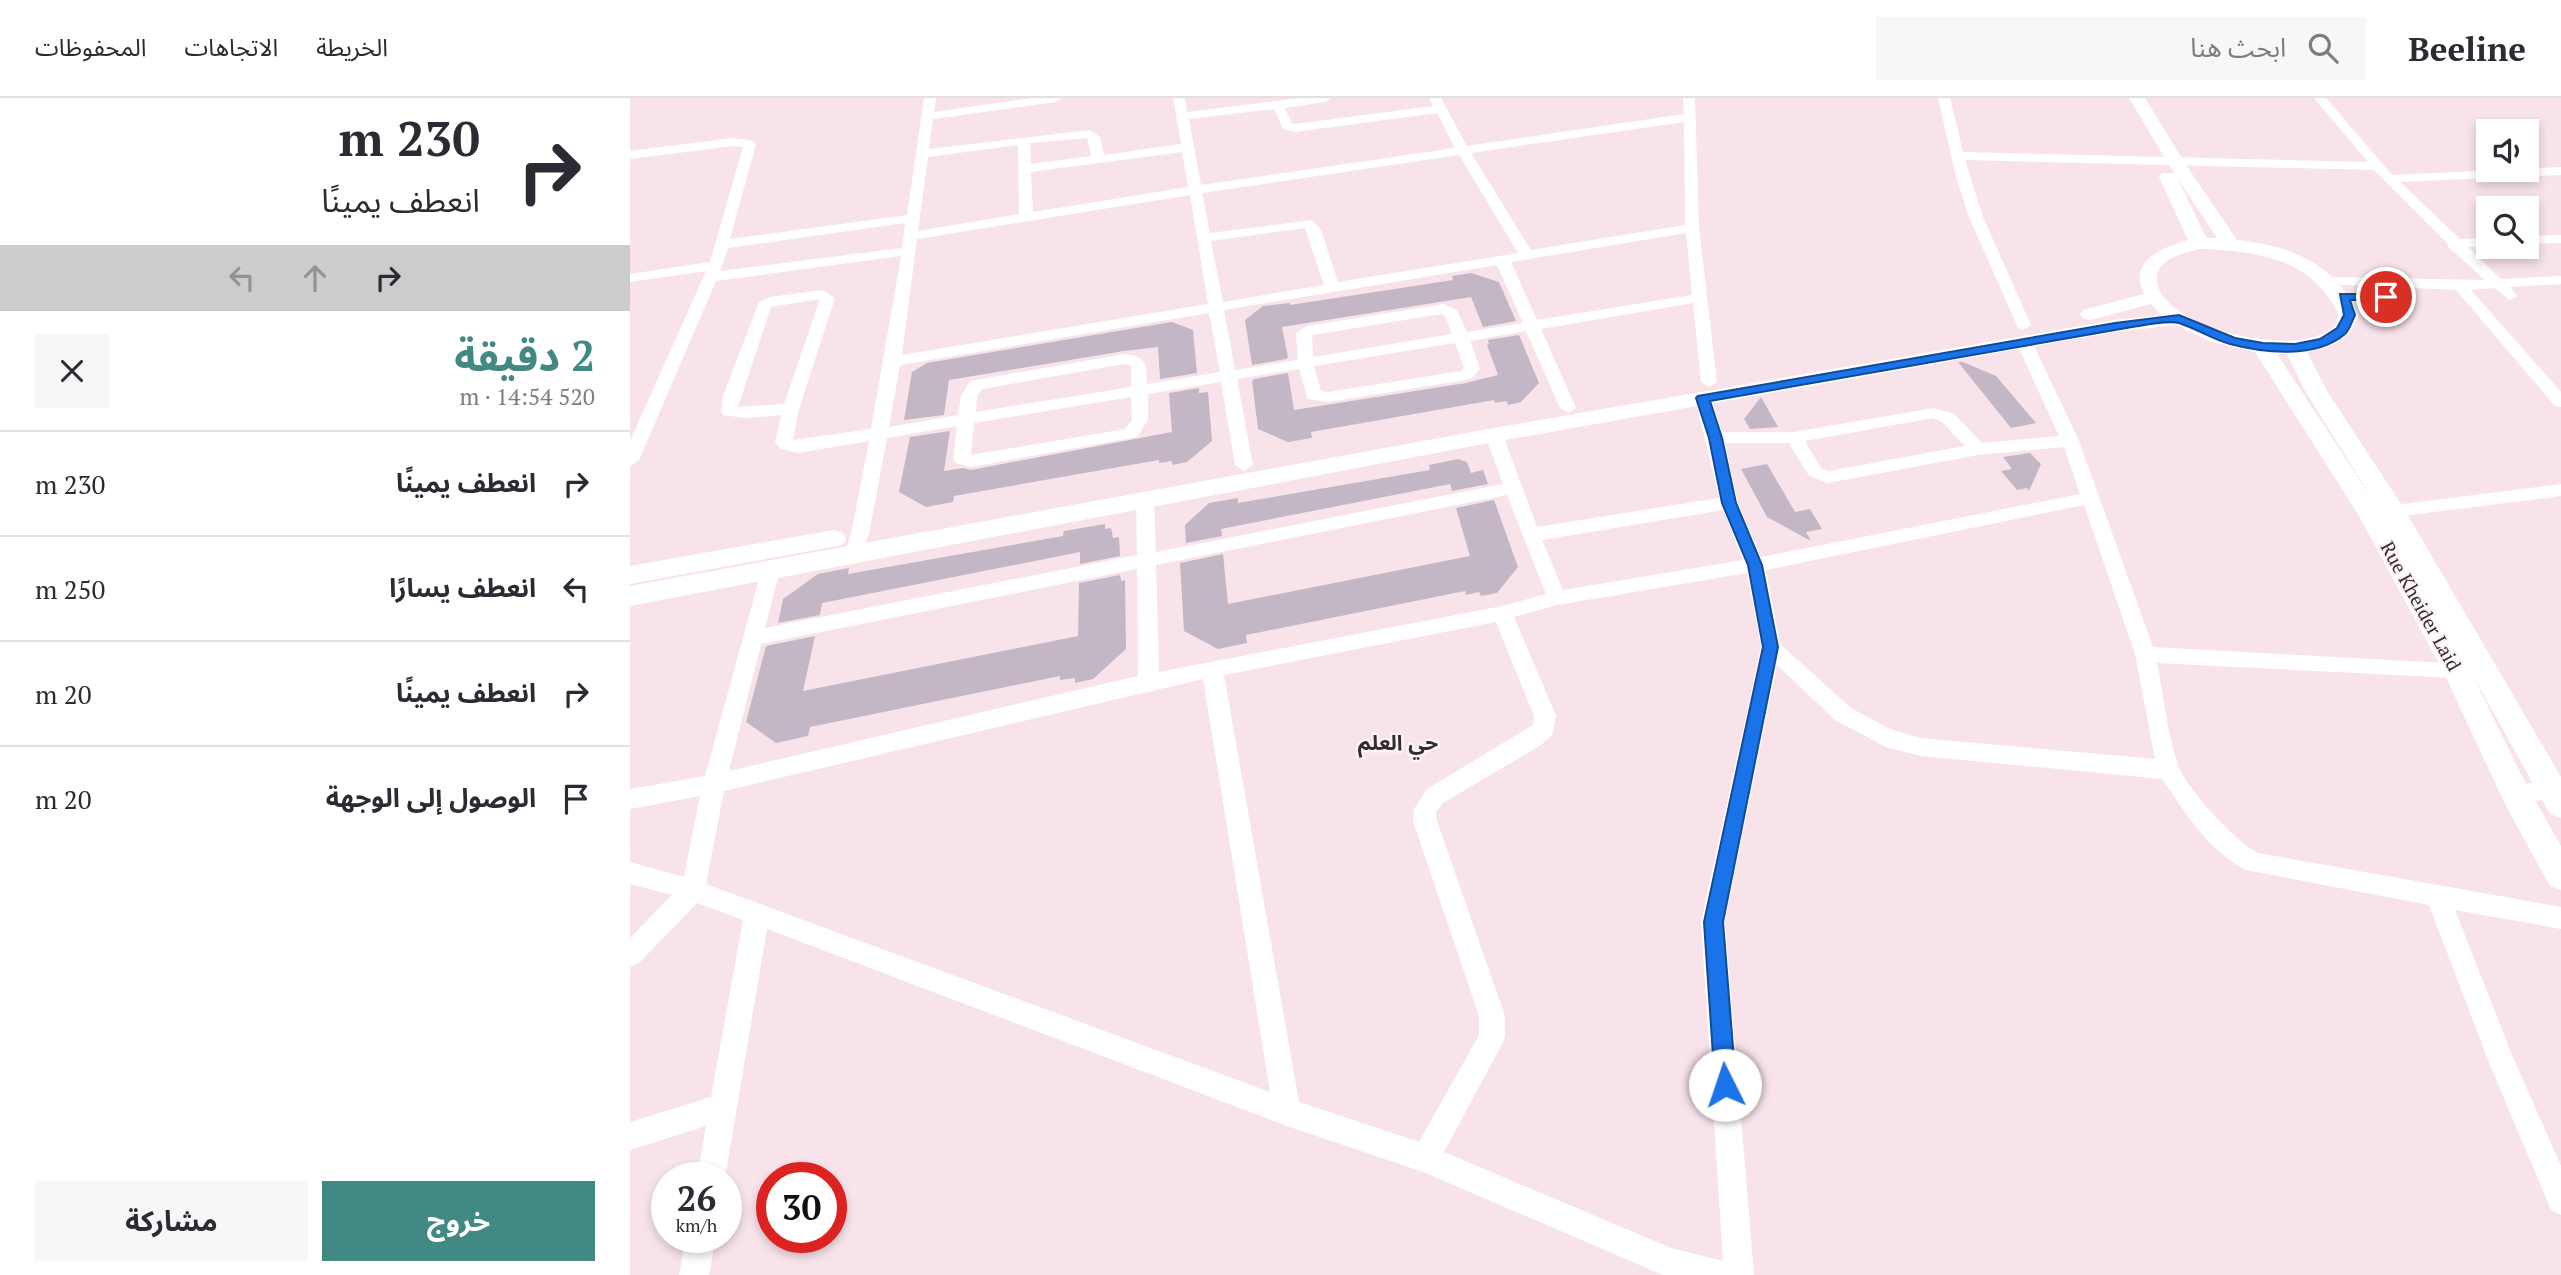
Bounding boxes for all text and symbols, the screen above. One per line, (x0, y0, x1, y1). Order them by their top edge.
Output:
search box (1876, 17, 2366, 80)
text: Beeline (2408, 27, 2526, 70)
icon: search (2304, 29, 2342, 67)
text: ابحث هنا (2190, 30, 2286, 64)
text: المحفوظات (35, 31, 146, 63)
text: الاتجاهات (184, 31, 278, 63)
text: الخريطة (316, 31, 388, 63)
text: 230 m (338, 105, 480, 170)
map controls (2476, 119, 2539, 259)
button: sound (2476, 119, 2539, 182)
icon: right (504, 126, 595, 217)
text: انعطف يمينًا (321, 179, 480, 221)
button: search (2476, 196, 2539, 259)
icon: left (223, 259, 261, 297)
icon: ahead (296, 259, 334, 297)
icon: right (369, 259, 407, 297)
pin (2356, 267, 2416, 327)
icon: arrive (2367, 278, 2405, 316)
text: 2 دقيقة (454, 327, 595, 383)
button: close (35, 334, 109, 408)
text: 520 m · 14:54 (460, 381, 595, 412)
text: انعطف يمينًا (396, 465, 536, 499)
icon: right (557, 465, 595, 503)
text: 230 m (35, 467, 105, 501)
street label: Rue Kheider Laid (2376, 537, 2468, 675)
text: انعطف يسارًا (389, 570, 536, 604)
icon: left (557, 570, 595, 608)
text: 250 m (35, 572, 105, 606)
text: انعطف يمينًا (396, 675, 536, 709)
icon: right (557, 675, 595, 713)
text: 20 m (35, 677, 92, 711)
district label: حي العلم (1358, 728, 1438, 760)
text: الوصول إلى الوجهة (326, 780, 536, 814)
icon: arrive (557, 780, 595, 818)
text: 20 m (35, 782, 92, 816)
position arrow (1688, 1048, 1762, 1122)
speed limit sign: 30 (756, 1162, 847, 1253)
text: 26 (677, 1175, 716, 1221)
button: مشاركة (35, 1181, 308, 1261)
button: خروج (322, 1181, 595, 1261)
text: km/h (676, 1213, 717, 1237)

